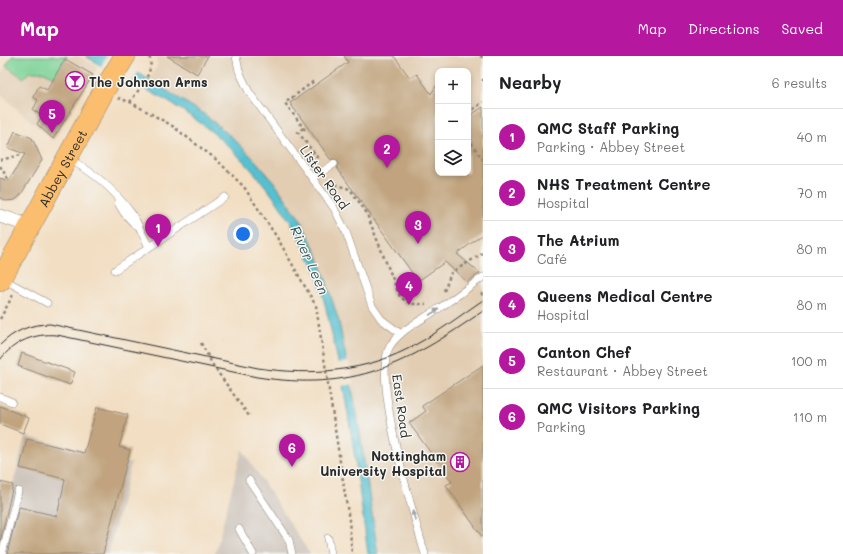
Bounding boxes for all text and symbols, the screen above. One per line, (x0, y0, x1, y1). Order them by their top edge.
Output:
text: Map (20, 16, 59, 41)
text: Map (638, 19, 666, 38)
text: Directions (688, 19, 759, 38)
text: Saved (781, 19, 823, 38)
map controls (435, 68, 471, 176)
button: + (435, 68, 471, 104)
bar icon: The Johnson Arms (64, 70, 86, 92)
text: Nearby (499, 71, 561, 93)
place label: The Johnson Arms (89, 73, 207, 90)
text: 6 results (772, 74, 827, 91)
pin: 5 (39, 100, 65, 133)
button: − (435, 104, 471, 140)
text: QMC Staff Parking (537, 118, 679, 138)
street label: Abbey Street (34, 126, 90, 210)
text: 1 (509, 128, 515, 145)
text: 40 m (797, 128, 827, 145)
pin: 2 (374, 135, 400, 168)
text: Parking · Abbey Street (537, 138, 685, 155)
button: layers (435, 140, 471, 176)
street label: Lister Road (297, 142, 353, 212)
text: NHS Treatment Centre (537, 174, 710, 194)
text: 2 (508, 184, 516, 201)
text: 70 m (797, 184, 827, 201)
text: Hospital (537, 194, 589, 211)
pin: 3 (405, 211, 431, 244)
pin: 1 (145, 214, 171, 247)
water label: River Leen (286, 223, 334, 298)
your location (233, 224, 253, 244)
text: The Atrium (537, 230, 619, 250)
text: 3 (508, 240, 516, 257)
text: 80 m (797, 240, 827, 257)
text: Café (537, 250, 567, 267)
pin: 4 (396, 272, 422, 305)
text: Queens Medical Centre (537, 286, 712, 306)
text: 4 (508, 296, 516, 313)
text: 80 m (797, 296, 827, 313)
text: Hospital (537, 306, 589, 323)
one-way arrow (428, 308, 439, 316)
text: Canton Chef (537, 342, 631, 362)
text: 5 (508, 352, 516, 369)
text: 100 m (791, 352, 827, 369)
text: Restaurant · Abbey Street (537, 362, 708, 379)
street label: East Road (389, 373, 415, 439)
text: QMC Visitors Parking (537, 398, 700, 418)
text: 6 (508, 408, 516, 425)
text: 110 m (793, 408, 827, 425)
text: Parking (537, 418, 585, 435)
pin: 6 (279, 434, 305, 467)
place label: Nottingham University Hospital (320, 447, 446, 480)
building icon: Nottingham University Hospital (449, 451, 471, 473)
one-way arrow (411, 510, 417, 523)

